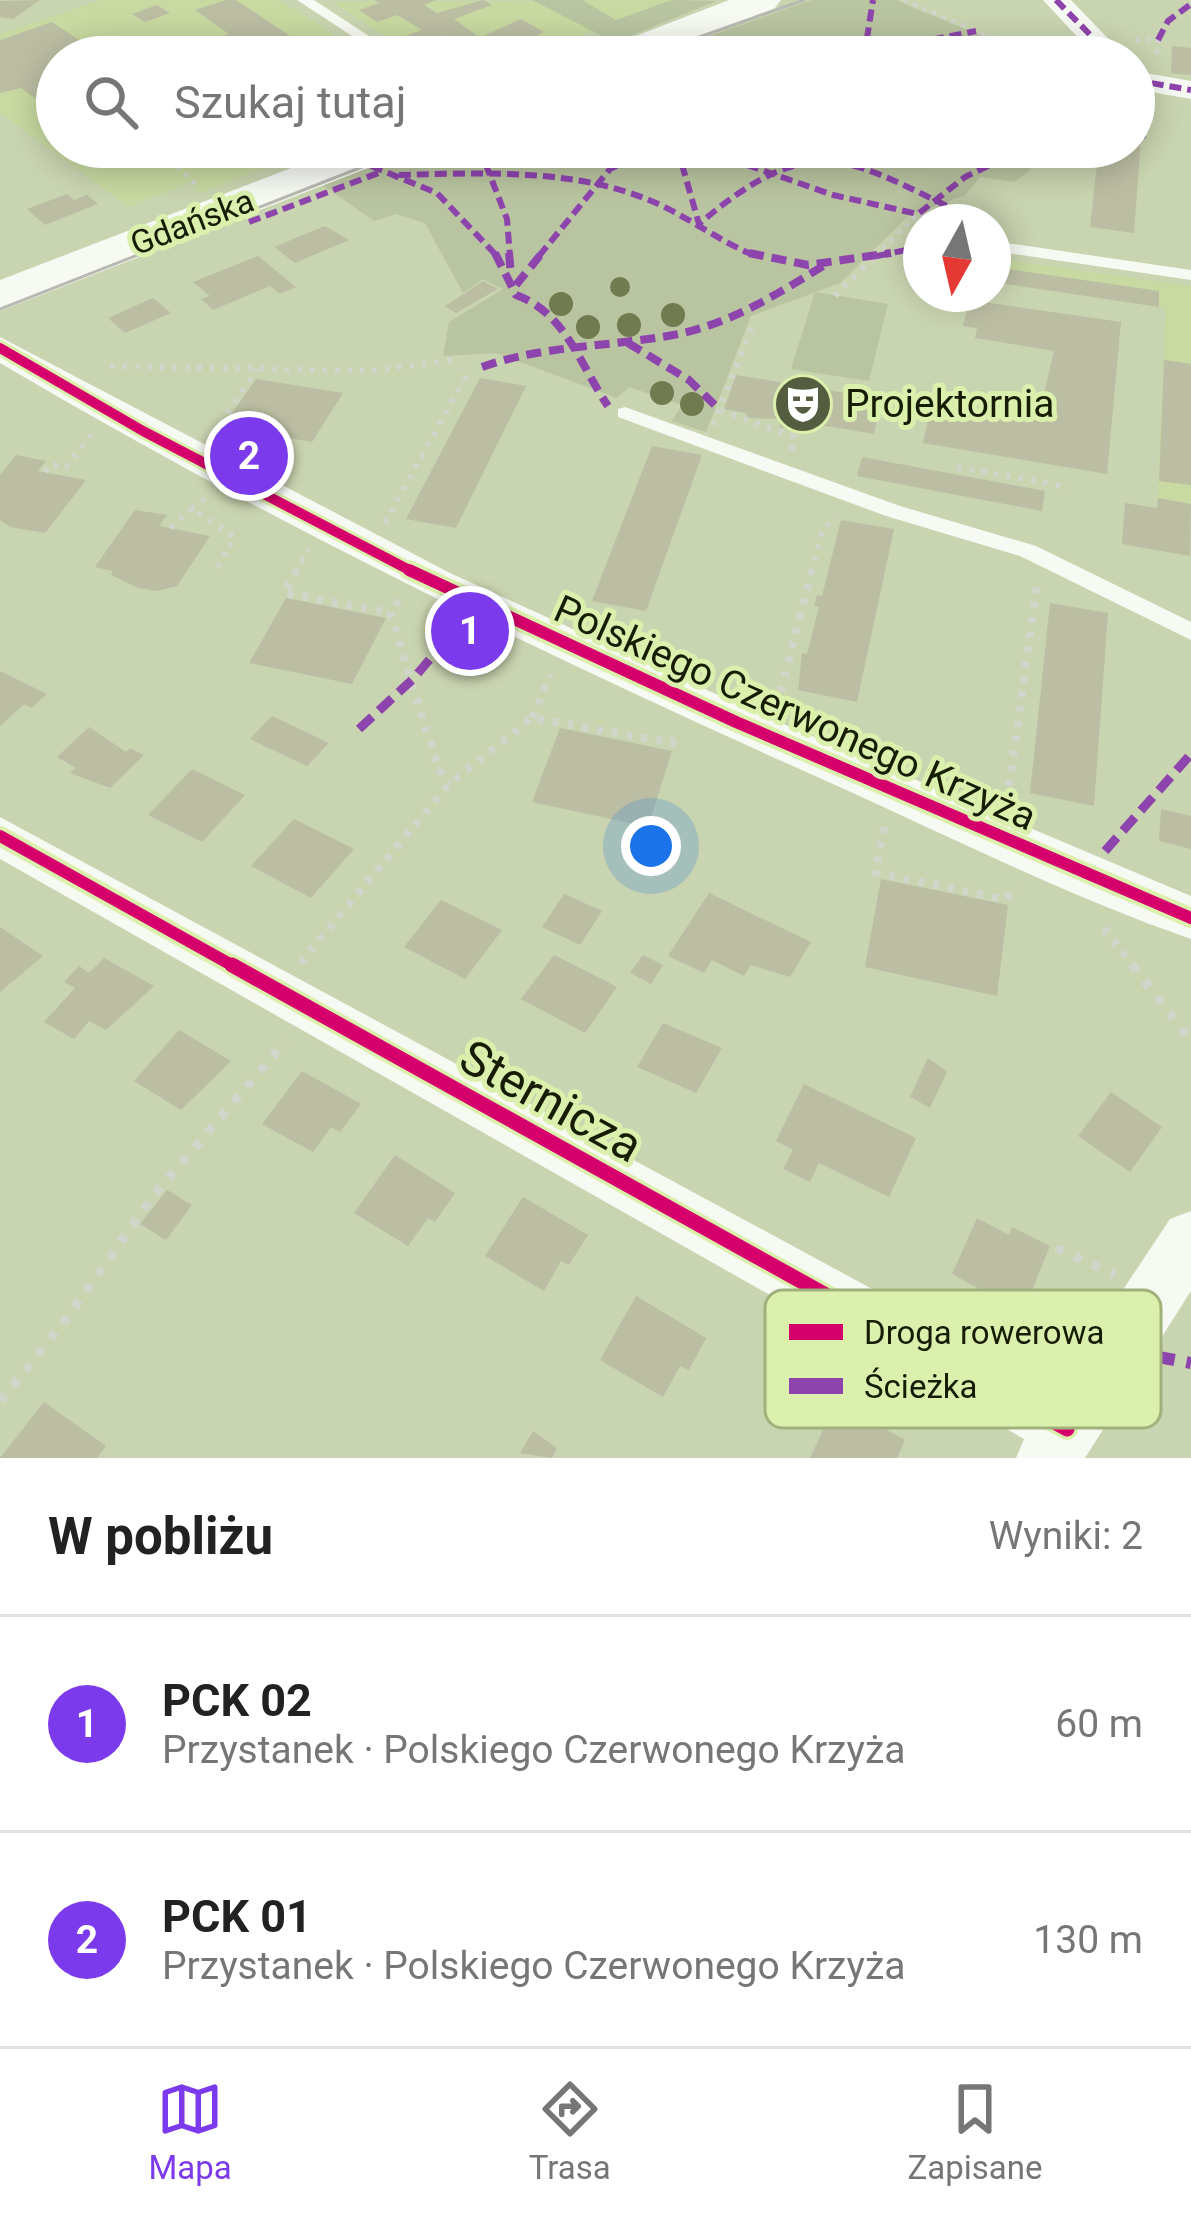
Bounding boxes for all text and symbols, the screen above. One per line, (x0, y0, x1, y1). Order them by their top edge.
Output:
search box (36, 36, 1155, 168)
icon: search (78, 69, 144, 135)
text: Szukaj tutaj (174, 76, 407, 129)
street label: Gdańska (125, 181, 259, 263)
north arrow (903, 204, 1011, 312)
theatre icon: Projektornia (772, 373, 834, 435)
place label: Projektornia (845, 381, 1055, 427)
pin: 2 (210, 411, 288, 501)
pin: 1 (431, 586, 509, 676)
street label: Polskiego Czerwonego Krzyża (547, 586, 1043, 840)
your location (621, 816, 681, 876)
street label: Sternicza (450, 1028, 652, 1174)
legend (765, 1290, 1161, 1428)
text: Droga rowerowa (864, 1313, 1104, 1352)
text: Ścieżka (864, 1367, 977, 1406)
text: W pobliżu (48, 1507, 273, 1566)
text: Wyniki: 2 (989, 1513, 1143, 1559)
text: PCK 02 (162, 1674, 312, 1727)
text: 1 (76, 1701, 98, 1747)
text: 60 m (1055, 1701, 1143, 1747)
text: Przystanek · Polskiego Czerwonego Krzyża (162, 1727, 905, 1773)
text: PCK 01 (162, 1890, 312, 1943)
text: 2 (76, 1917, 98, 1963)
text: 130 m (1033, 1917, 1143, 1963)
text: Przystanek · Polskiego Czerwonego Krzyża (162, 1943, 905, 1989)
tab: Mapa (148, 2076, 232, 2187)
tab: Trasa (529, 2076, 611, 2187)
tab: Zapisane (908, 2076, 1043, 2187)

